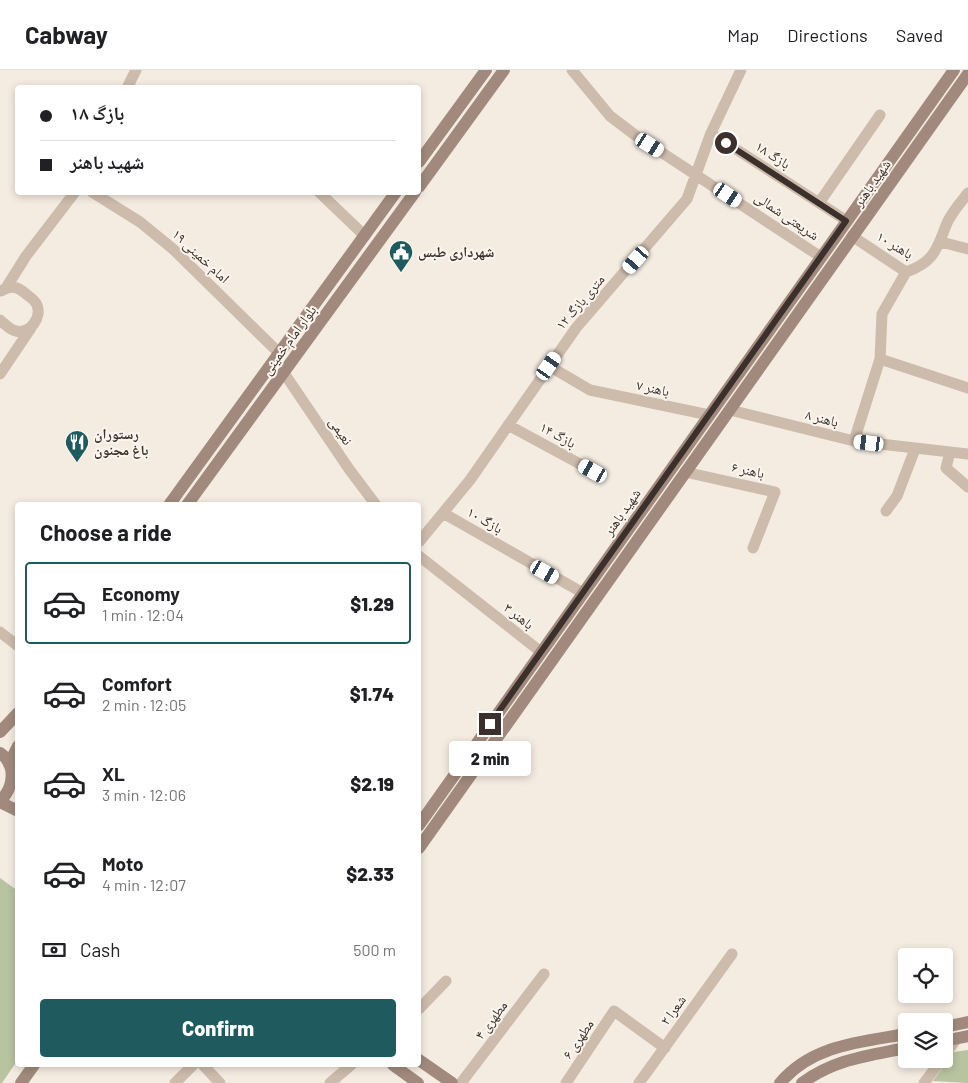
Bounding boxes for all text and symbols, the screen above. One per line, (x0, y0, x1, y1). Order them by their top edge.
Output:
text: Cabway (25, 20, 108, 49)
text: Map (727, 24, 759, 46)
text: Directions (787, 24, 868, 46)
text: Saved (896, 24, 943, 46)
text: بازگ ۱۸ (70, 101, 124, 124)
car (633, 131, 666, 159)
route start (715, 132, 737, 154)
street label: بازگ ۱۸ (752, 137, 794, 173)
text: شهید باهنر (70, 150, 144, 173)
street label: شهید باهنر (849, 156, 895, 211)
car (711, 180, 744, 210)
street label: شریعتی شمالی (751, 188, 823, 244)
street label: امام خمینی ۱۹ (168, 225, 233, 288)
street label: باهنر ۱۰ (873, 227, 917, 263)
public building icon: شهرداری طبس (388, 239, 414, 273)
place label: شهرداری طبس (418, 243, 494, 261)
car (620, 244, 651, 276)
street label: ۱۲ متری بازگ (552, 271, 608, 333)
street label: بلوار امام خمینی (258, 302, 321, 379)
car (534, 349, 563, 383)
street label: باهنر ۷ (635, 376, 671, 400)
street label: باهنر ۸ (804, 405, 840, 431)
street label: نعیمی (325, 413, 357, 449)
street label: بازگ ۱۴ (537, 418, 579, 452)
place label: رستوران باغ مجنون (94, 425, 148, 459)
restaurant icon: رستوران باغ مجنون (64, 429, 90, 463)
car (853, 434, 884, 452)
car (576, 457, 609, 485)
street label: باهنر ۶ (730, 458, 766, 482)
street label: شهید باهنر (599, 485, 645, 540)
street label: بازگ ۱۰ (464, 503, 506, 537)
text: Choose a ride (40, 519, 172, 545)
car (528, 558, 561, 586)
icon: car (42, 581, 87, 626)
text: Economy (102, 582, 180, 605)
text: $1.29 (350, 592, 394, 615)
street label: باهنر ۳ (500, 599, 538, 633)
text: 1 min · 12:04 (102, 605, 184, 624)
icon: car (42, 671, 87, 716)
text: Comfort (102, 672, 172, 695)
text: $1.74 (350, 682, 394, 705)
text: 2 min · 12:05 (102, 695, 186, 714)
route end (479, 713, 501, 735)
callout: 2 min (449, 742, 531, 776)
text: 2 min (471, 749, 509, 768)
icon: car (42, 761, 87, 806)
text: XL (102, 762, 125, 785)
text: $2.19 (350, 772, 394, 795)
text: 3 min · 12:06 (102, 785, 186, 804)
icon: car (42, 851, 87, 896)
text: Moto (102, 852, 144, 875)
text: $2.33 (346, 862, 394, 885)
text: 4 min · 12:07 (102, 875, 186, 894)
icon: cash (40, 936, 68, 964)
text: Cash (80, 938, 121, 961)
text: 500 m (353, 940, 396, 959)
map controls (898, 948, 953, 1068)
button: locate (898, 948, 953, 1003)
street label: شعرا ۲ (656, 991, 690, 1029)
street label: مطهری ۴ (471, 997, 511, 1043)
button: Confirm (40, 999, 396, 1057)
button: layers (898, 1013, 953, 1068)
street label: مطهری ۶ (558, 1016, 598, 1062)

